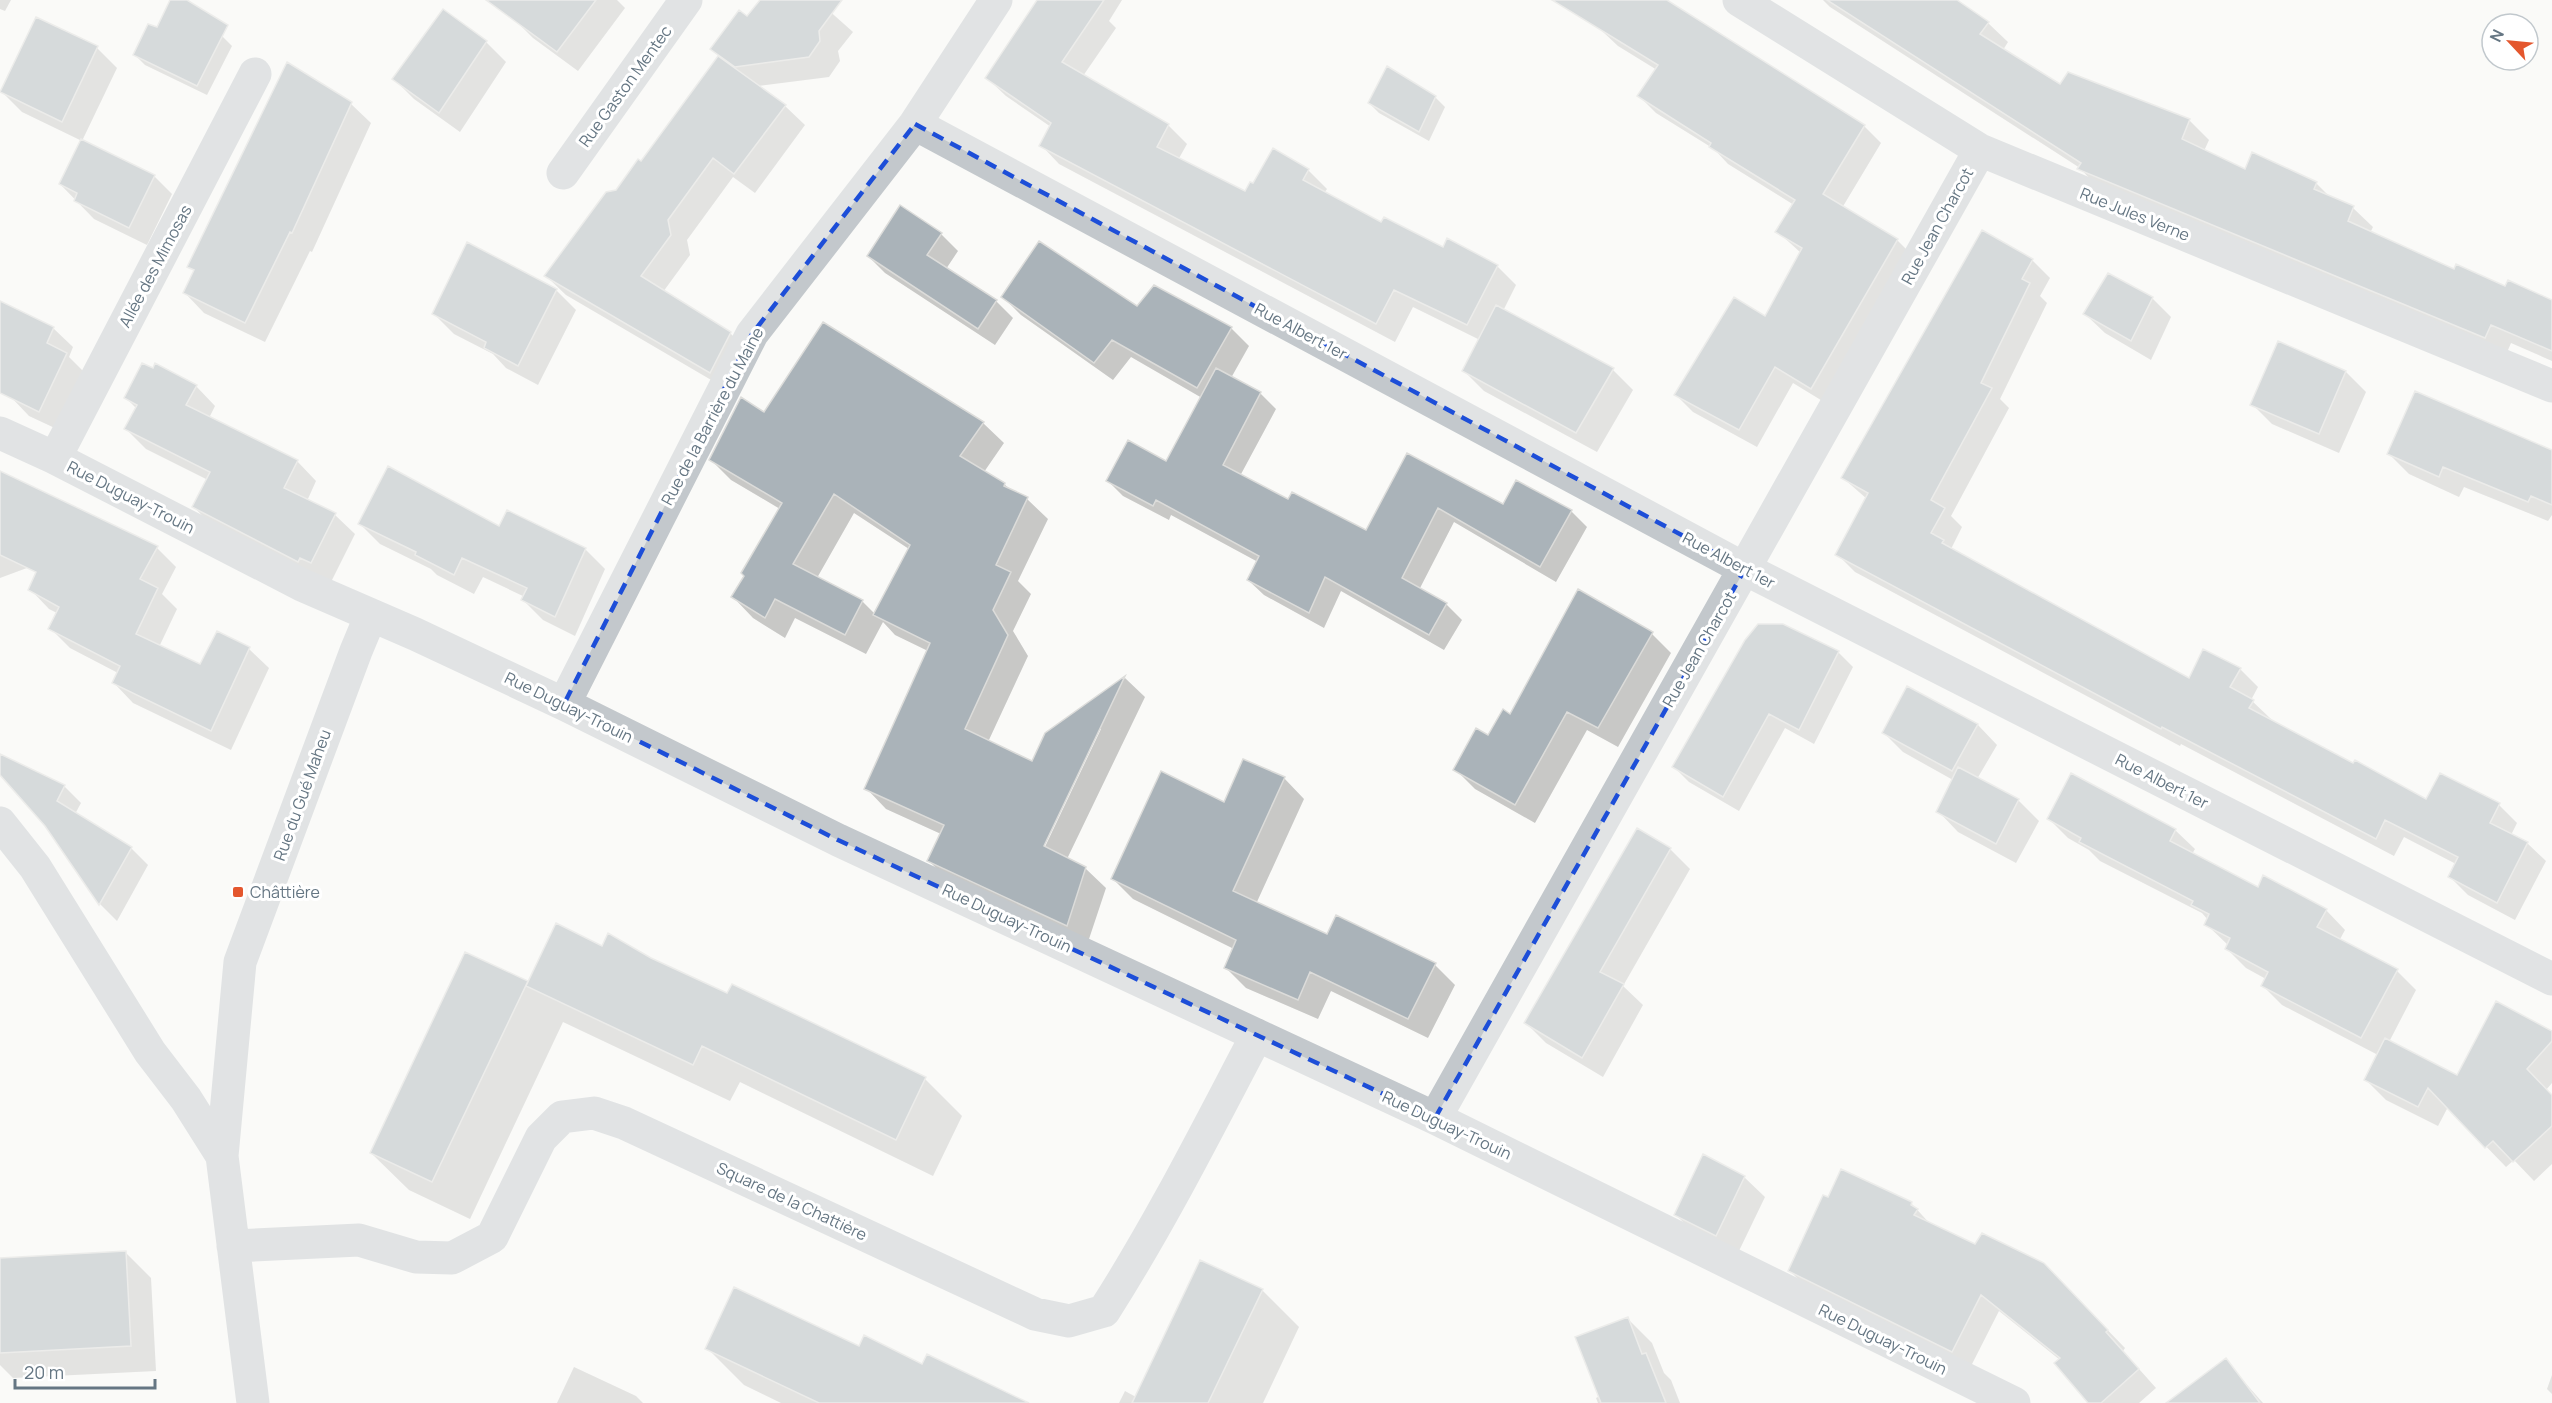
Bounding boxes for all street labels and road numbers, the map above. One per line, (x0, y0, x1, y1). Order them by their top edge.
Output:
street label: Rue Gaston Mentec (573, 21, 677, 151)
street label: Rue Jean Charcot (1896, 164, 1978, 288)
street label: Rue Jules Verne (2077, 182, 2193, 246)
street label: Allée des Mimosas (113, 201, 197, 331)
street label: Rue Albert 1er (1251, 297, 1351, 365)
street label: Rue de la Barrière du Maine (656, 323, 768, 509)
street label: Rue Duguay-Trouin (64, 455, 198, 539)
street label: Rue Albert 1er (1679, 526, 1779, 594)
street label: Rue Jean Charcot (1657, 587, 1741, 711)
street label: Rue Duguay-Trouin (501, 666, 637, 748)
street label: Rue du Gué Maheu (268, 726, 336, 864)
street label: Rue Albert 1er (2112, 748, 2212, 814)
street label: Rue Duguay-Trouin (939, 878, 1075, 958)
street label: Rue Duguay-Trouin (1379, 1085, 1515, 1165)
street label: Square de la Chattière (713, 1156, 871, 1246)
street label: Rue Duguay-Trouin (1815, 1298, 1951, 1380)

